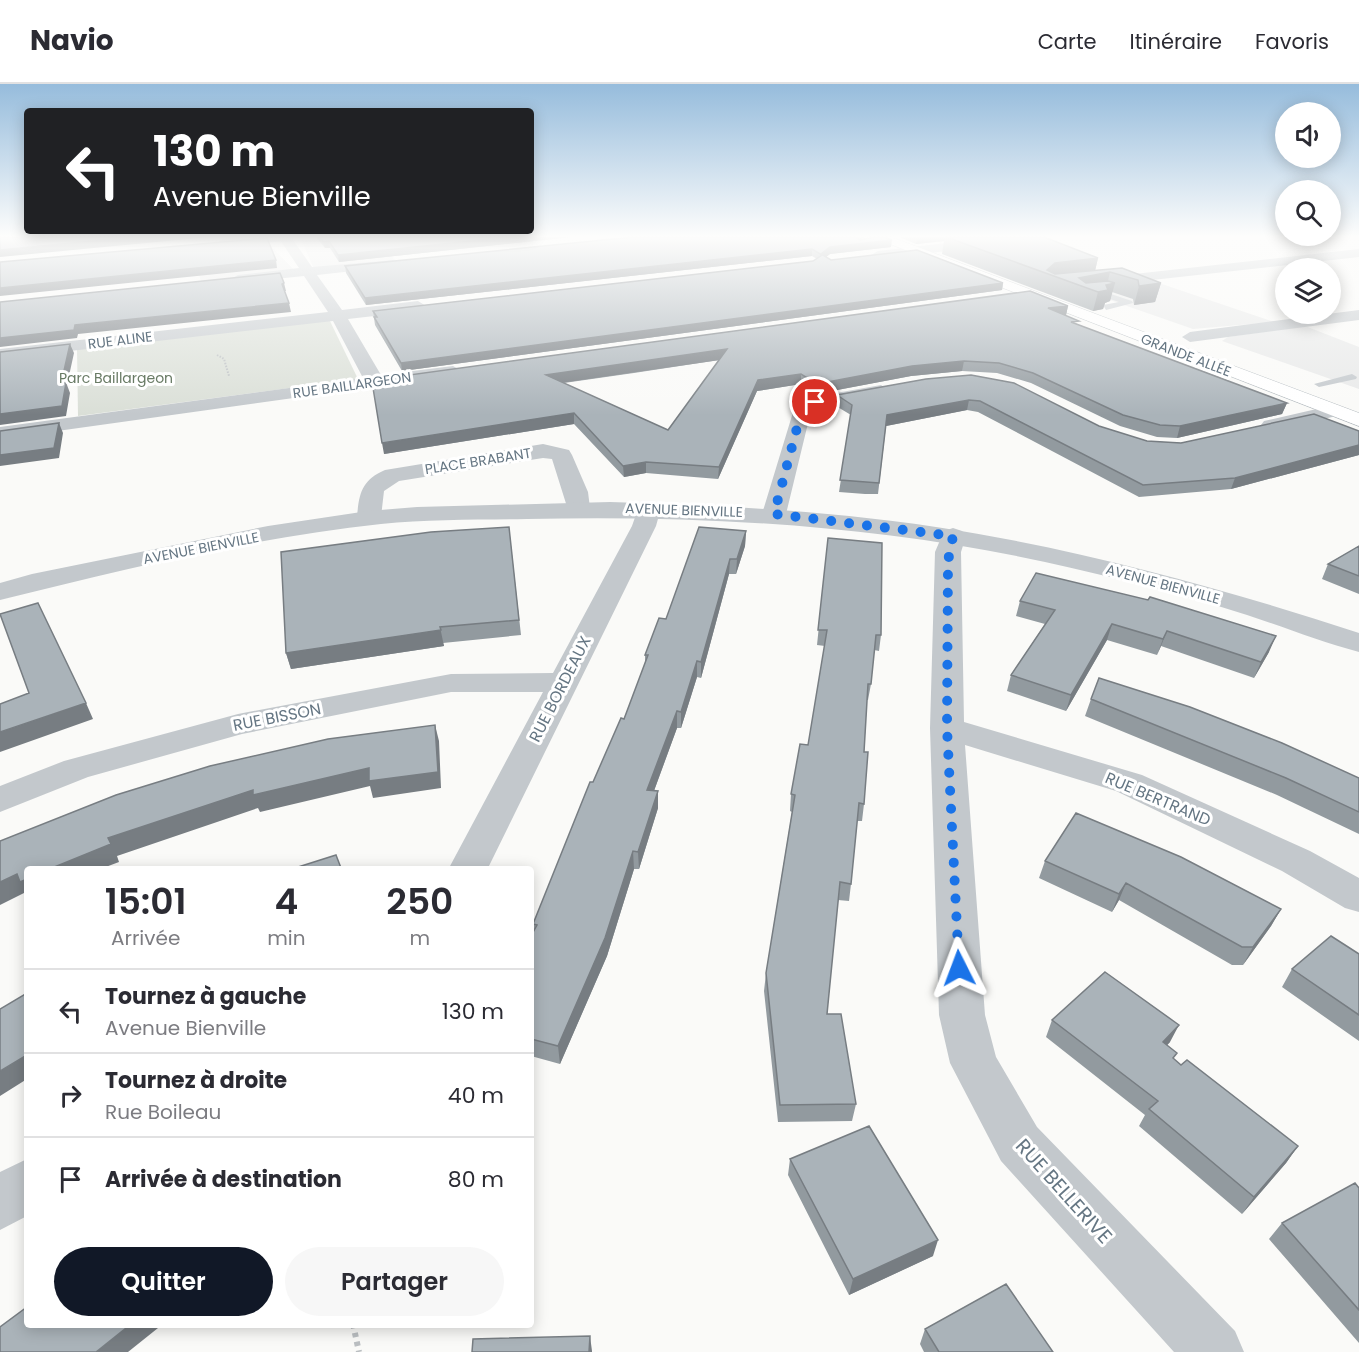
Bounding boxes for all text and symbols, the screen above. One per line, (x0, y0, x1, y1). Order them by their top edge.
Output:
text: Navio (30, 21, 114, 60)
text: Carte (1038, 27, 1097, 56)
text: Itinéraire (1130, 27, 1222, 56)
text: Favoris (1255, 27, 1329, 56)
map controls (1275, 102, 1341, 324)
button: sound (1275, 102, 1341, 168)
text: 130 m (153, 122, 275, 181)
icon: left (54, 132, 132, 210)
text: Avenue Bienville (153, 178, 371, 215)
button: search (1275, 180, 1341, 246)
button: layers (1275, 258, 1341, 324)
street label: RUE ALINE (87, 326, 153, 354)
street label: GRANDE ALLÉE (1138, 329, 1234, 381)
street label: RUE BAILLARGEON (292, 367, 412, 403)
park label: Parc Baillargeon (59, 368, 173, 388)
pin (789, 376, 840, 427)
icon: arrive (798, 385, 831, 418)
street label: PLACE BRABANT (423, 443, 533, 479)
street label: AVENUE BIENVILLE (625, 498, 743, 522)
street label: AVENUE BIENVILLE (141, 527, 261, 569)
street label: AVENUE BIENVILLE (1104, 559, 1222, 609)
street label: RUE BORDEAUX (523, 632, 597, 746)
street label: RUE BISSON (231, 697, 323, 737)
street label: RUE BERTRAND (1102, 766, 1214, 832)
text: 15:01 (105, 876, 187, 927)
text: 4 (275, 876, 298, 927)
text: 250 (386, 876, 453, 927)
text: Arrivée (111, 924, 180, 952)
text: min (267, 924, 306, 952)
text: m (409, 924, 430, 952)
position arrow (927, 936, 991, 1000)
text: Tournez à gauche (105, 981, 306, 1012)
icon: left (54, 995, 87, 1028)
text: 130 m (442, 996, 504, 1027)
text: Avenue Bienville (105, 1014, 266, 1042)
text: Tournez à droite (105, 1065, 287, 1096)
icon: right (54, 1079, 87, 1112)
text: 40 m (448, 1080, 504, 1111)
text: Rue Boileau (105, 1098, 221, 1126)
street label: RUE BELLERIVE (1009, 1133, 1119, 1249)
icon: arrive (54, 1163, 87, 1196)
text: Arrivée à destination (105, 1164, 342, 1195)
text: 80 m (448, 1164, 504, 1195)
button: Quitter (54, 1247, 273, 1316)
button: Partager (285, 1247, 504, 1316)

